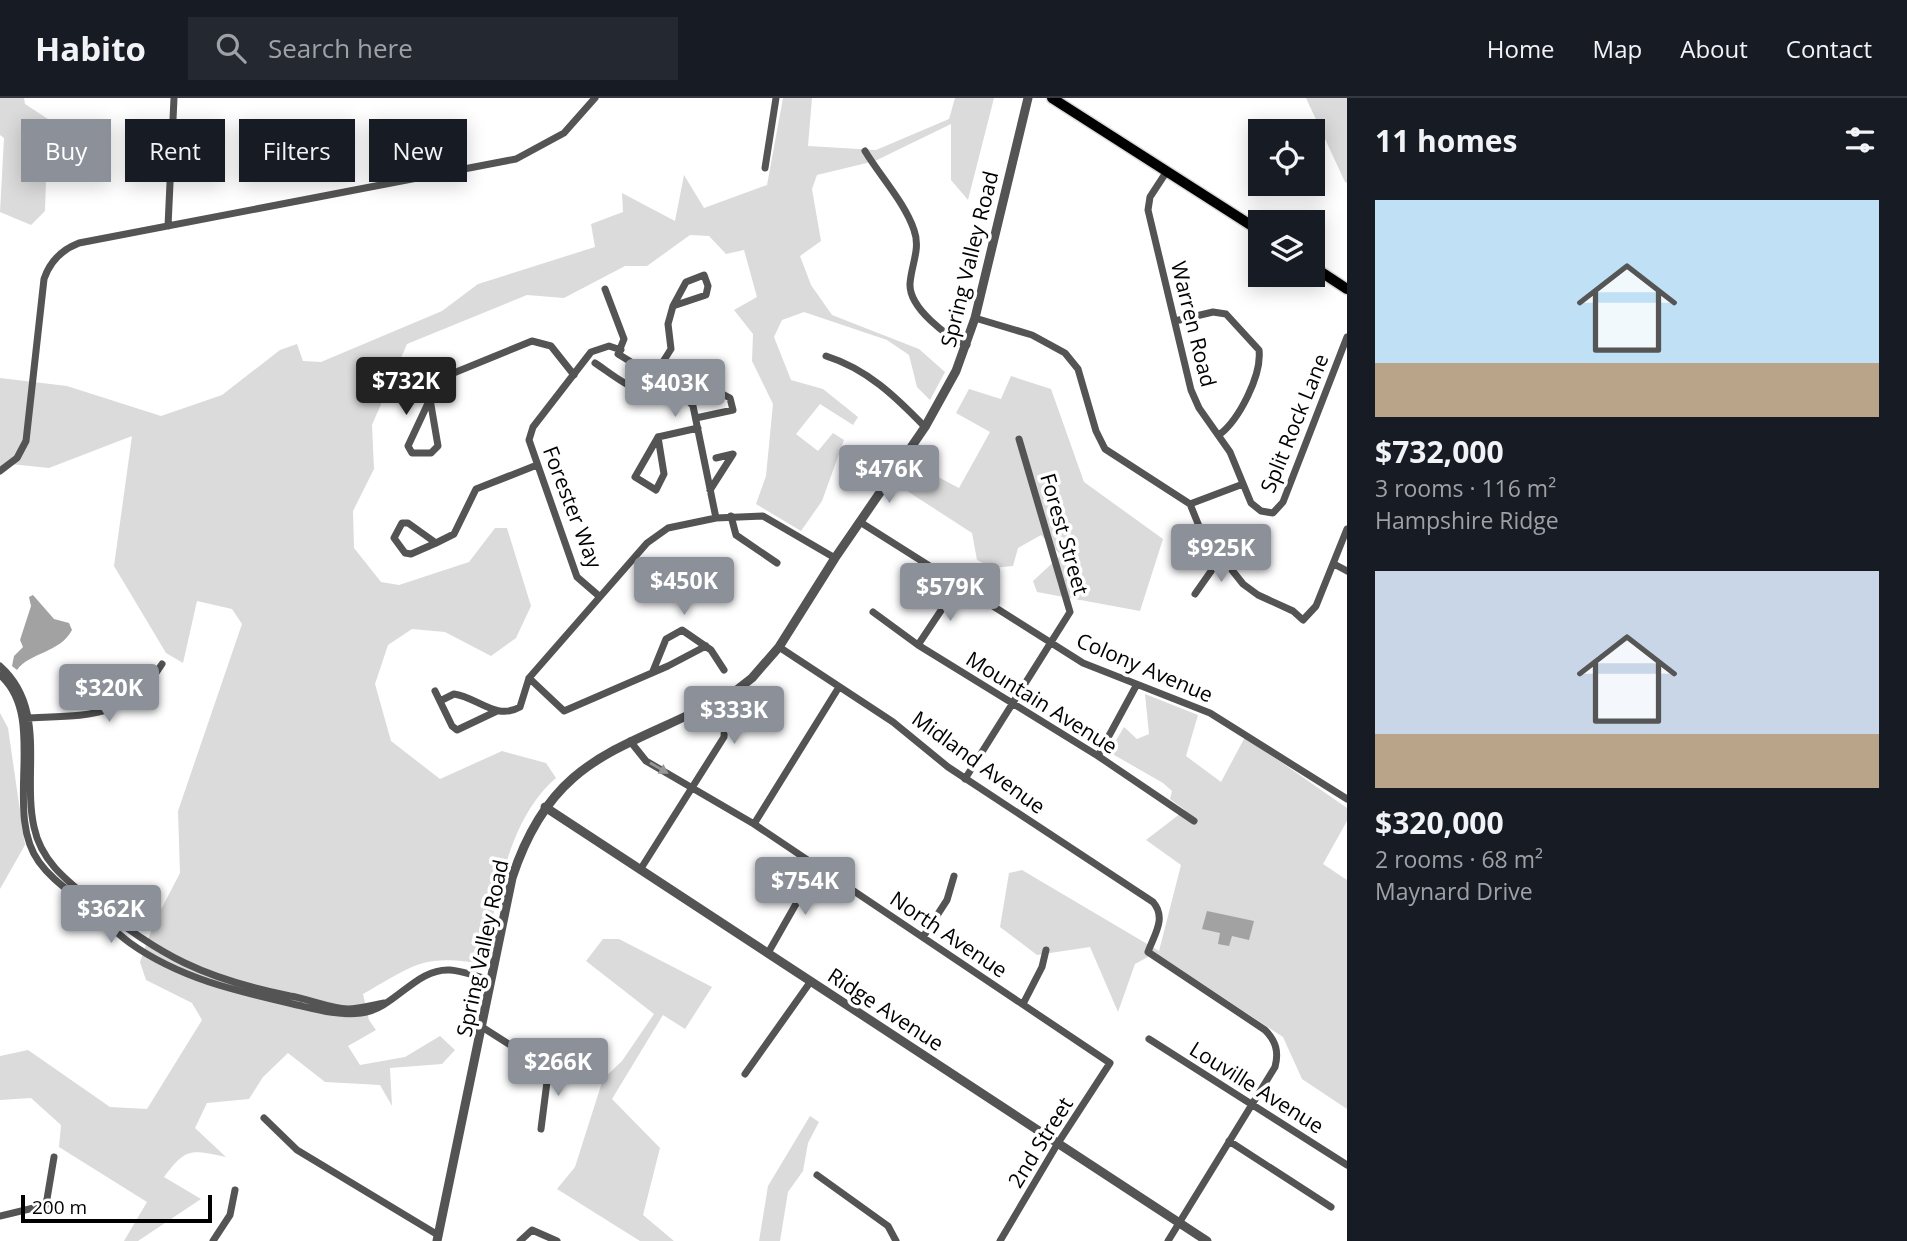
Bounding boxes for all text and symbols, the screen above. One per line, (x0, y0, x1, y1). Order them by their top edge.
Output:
search box (188, 17, 678, 80)
text: Habito (35, 26, 146, 71)
icon: search (212, 29, 250, 67)
text: Search here (268, 30, 413, 66)
text: Home (1487, 32, 1555, 65)
text: Map (1593, 32, 1642, 65)
text: About (1680, 32, 1748, 65)
text: Contact (1786, 32, 1872, 65)
chip: Buy (21, 119, 111, 182)
chip: Rent (125, 119, 225, 182)
chip: Filters (239, 119, 355, 182)
chip: New (369, 119, 467, 182)
map controls (1248, 119, 1325, 287)
button: locate (1248, 119, 1325, 196)
text: 11 homes (1375, 120, 1518, 161)
icon: filters (1841, 121, 1879, 159)
street label: Spring Valley Road (934, 168, 1004, 350)
button: layers (1248, 210, 1325, 287)
icon: home (1564, 245, 1690, 371)
street label: Warren Road (1165, 258, 1223, 390)
street label: Split Rock Lane (1253, 349, 1335, 497)
pin: $732K (357, 358, 455, 417)
pin: $403K (626, 360, 724, 419)
text: $732K (372, 364, 440, 396)
text: $403K (641, 366, 709, 398)
text: $732,000 (1375, 431, 1504, 472)
street label: Forester Way (537, 442, 609, 573)
pin: $476K (840, 446, 938, 505)
text: $476K (855, 452, 923, 484)
street label: Forest Street (1034, 470, 1096, 598)
text: 3 rooms · 116 m² (1375, 472, 1556, 504)
text: Hampshire Ridge (1375, 504, 1559, 536)
pin: $925K (1172, 524, 1270, 584)
text: $925K (1187, 531, 1255, 563)
pin: $450K (635, 558, 733, 617)
text: $450K (650, 564, 718, 596)
pin: $579K (901, 564, 999, 623)
text: $579K (916, 570, 984, 602)
icon: home (1564, 616, 1690, 742)
street label: Colony Avenue (1072, 626, 1218, 708)
street label: Mountain Avenue (961, 644, 1123, 760)
pin: $320K (60, 664, 158, 724)
text: $320K (75, 671, 143, 703)
pin: $333K (685, 686, 783, 746)
text: $333K (700, 693, 768, 725)
street label: Midland Avenue (907, 704, 1051, 820)
one-way arrow (649, 762, 668, 774)
text: $320,000 (1375, 802, 1504, 843)
text: 2 rooms · 68 m² (1375, 843, 1543, 875)
street label: Spring Valley Road (450, 857, 514, 1039)
pin: $754K (756, 858, 854, 917)
text: $754K (771, 864, 839, 896)
text: Maynard Drive (1375, 875, 1533, 907)
street label: North Avenue (885, 884, 1013, 984)
pin: $362K (62, 886, 160, 945)
text: $362K (77, 892, 145, 924)
street label: Ridge Avenue (823, 961, 949, 1057)
street label: Louville Avenue (1185, 1035, 1329, 1139)
pin: $266K (509, 1038, 607, 1098)
text: $266K (524, 1045, 592, 1077)
street label: 2nd Street (1001, 1091, 1079, 1193)
scale bar (21, 1192, 212, 1224)
text: 200 m (32, 1194, 87, 1220)

